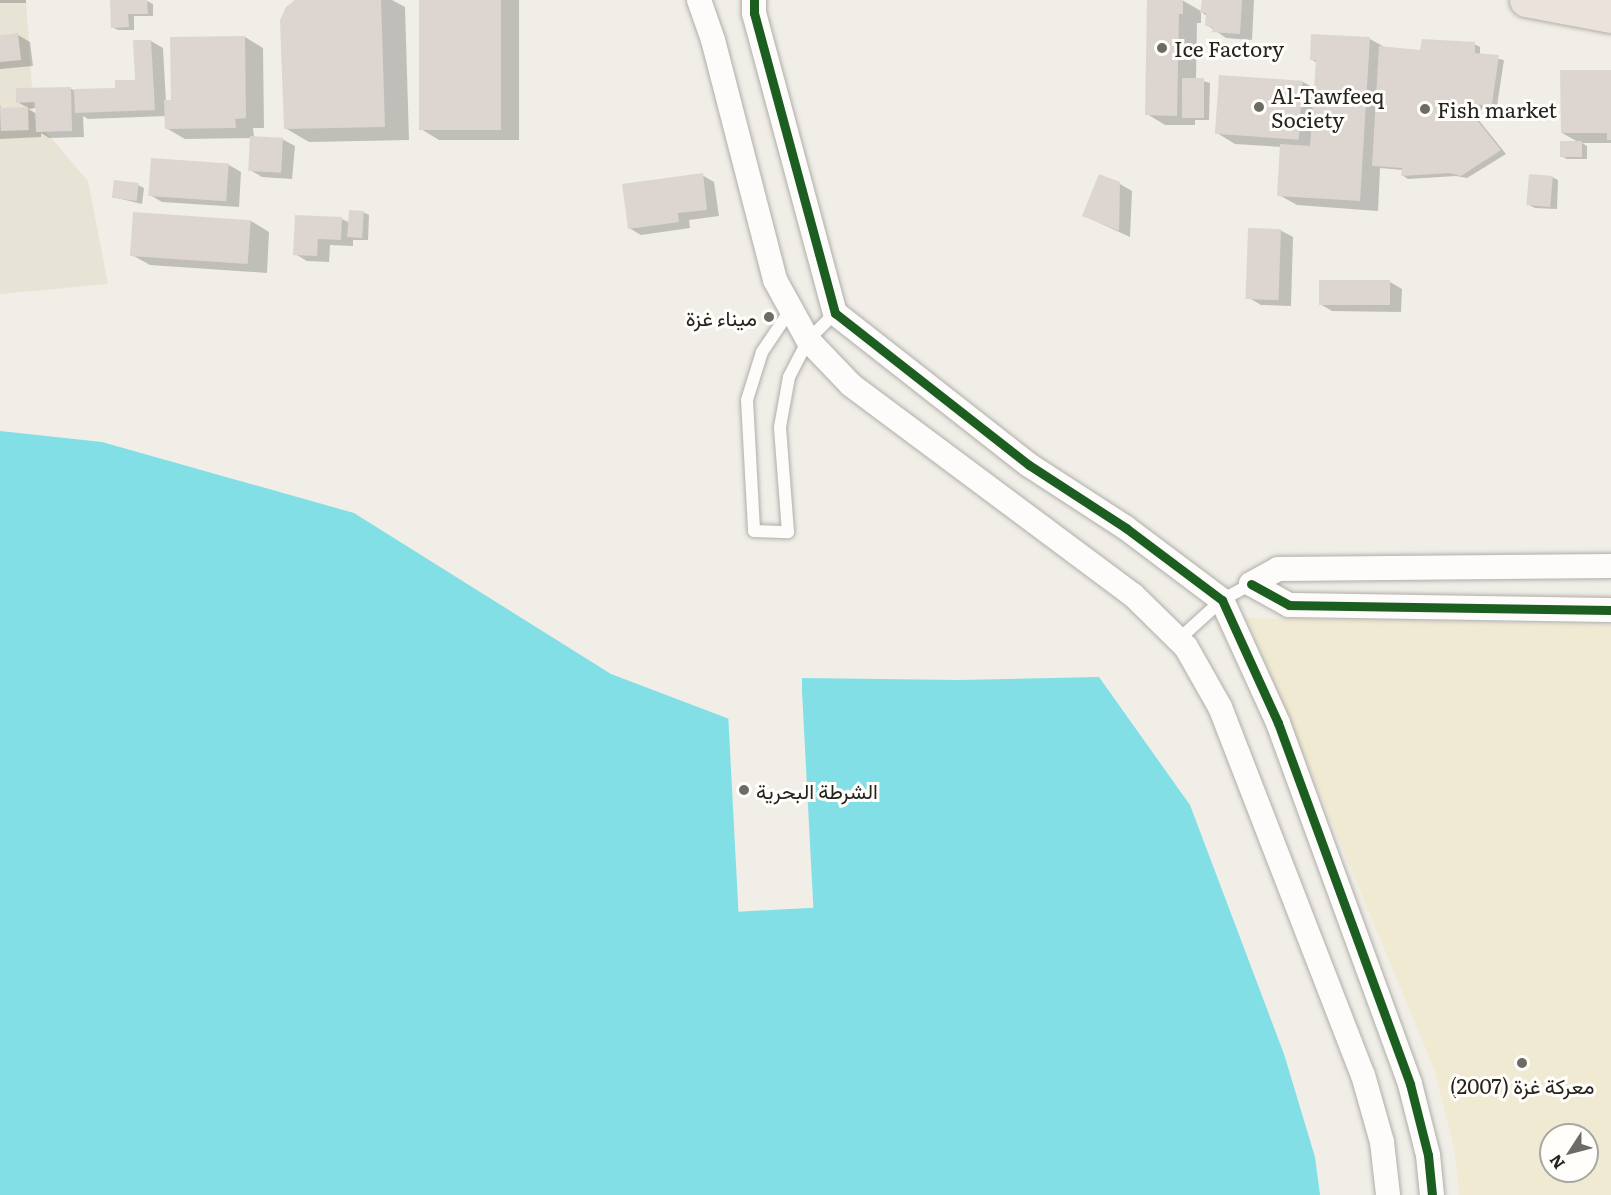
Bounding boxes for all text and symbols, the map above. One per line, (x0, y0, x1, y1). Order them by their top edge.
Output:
place label: Ice Factory (1174, 35, 1284, 61)
marker: Ice Factory (1155, 41, 1169, 55)
place label: Al-Tawfeeq Society (1271, 82, 1384, 132)
place label: Fish market (1437, 96, 1557, 122)
marker: Al-Tawfeeq Society (1252, 100, 1266, 114)
marker: Fish market (1418, 102, 1432, 116)
place label: ميناء غزة (686, 304, 757, 330)
marker: ميناء غزة (762, 310, 776, 324)
place label: الشرطة البحرية (756, 777, 878, 803)
marker: الشرطة البحرية (737, 783, 751, 797)
marker: معركة غزة (2007) (1515, 1056, 1529, 1070)
place label: معركة غزة (2007) (1450, 1072, 1594, 1098)
north arrow (1539, 1123, 1599, 1183)
text: N (1542, 1150, 1570, 1175)

